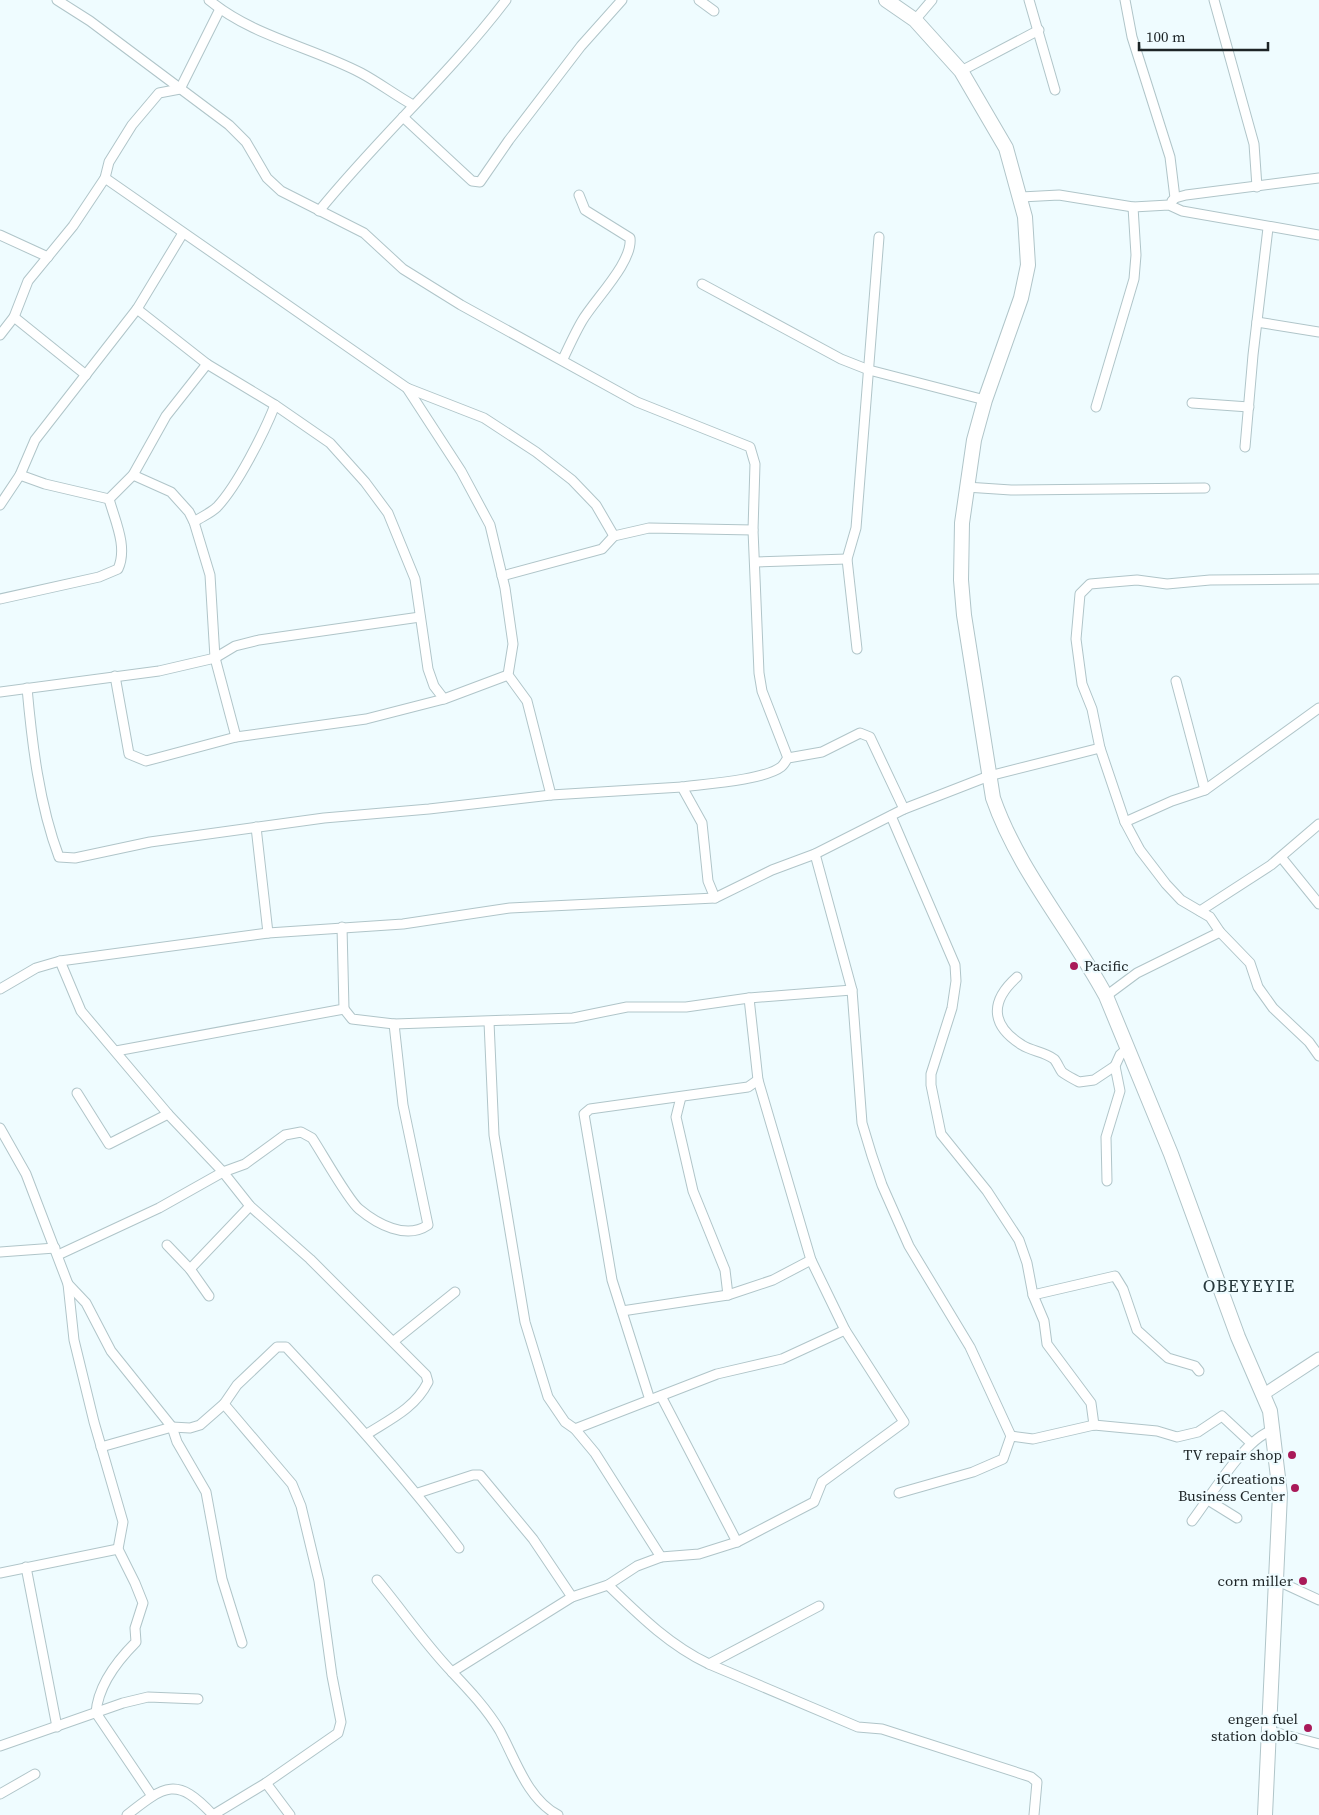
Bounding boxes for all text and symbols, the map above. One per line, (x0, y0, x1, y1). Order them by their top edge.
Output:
scale bar (1139, 20, 1268, 52)
text: 100 m (1146, 26, 1186, 47)
place label: Pacific (1084, 955, 1129, 976)
marker: Pacific (1068, 960, 1080, 972)
district label: OBEYEYIE (1203, 1273, 1295, 1298)
place label: TV repair shop (1183, 1444, 1282, 1465)
marker: TV repair shop (1286, 1449, 1298, 1461)
place label: iCreations Business Center (1178, 1468, 1286, 1506)
marker: iCreations Business Center (1289, 1482, 1301, 1494)
place label: corn miller (1218, 1570, 1294, 1591)
marker: corn miller (1297, 1575, 1309, 1587)
place label: engen fuel station doblo (1211, 1708, 1299, 1746)
marker: engen fuel station doblo (1302, 1722, 1314, 1734)

